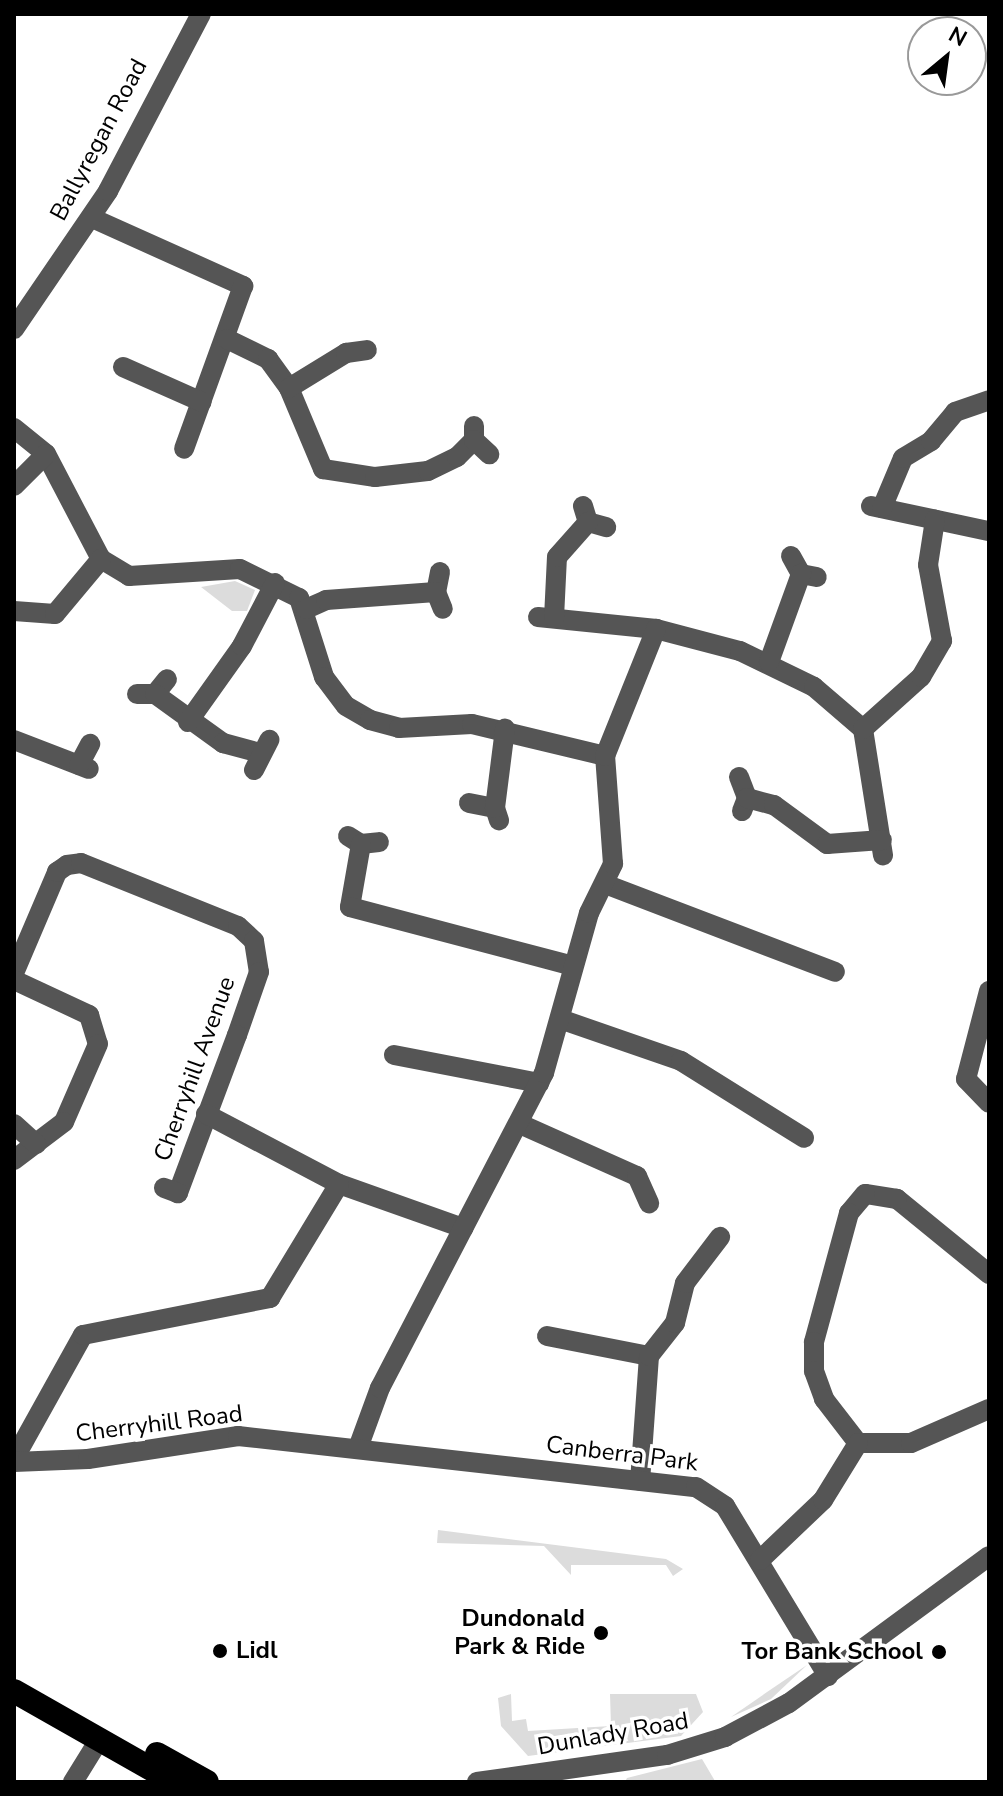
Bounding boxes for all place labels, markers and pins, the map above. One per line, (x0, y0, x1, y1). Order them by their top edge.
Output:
place label: Dundonald Park & Ride (454, 1605, 585, 1661)
marker: Dundonald Park & Ride (592, 1624, 610, 1642)
place label: Lidl (236, 1637, 278, 1665)
place label: Tor Bank School (741, 1638, 923, 1666)
marker: Lidl (211, 1642, 229, 1660)
marker: Tor Bank School (930, 1643, 948, 1661)

